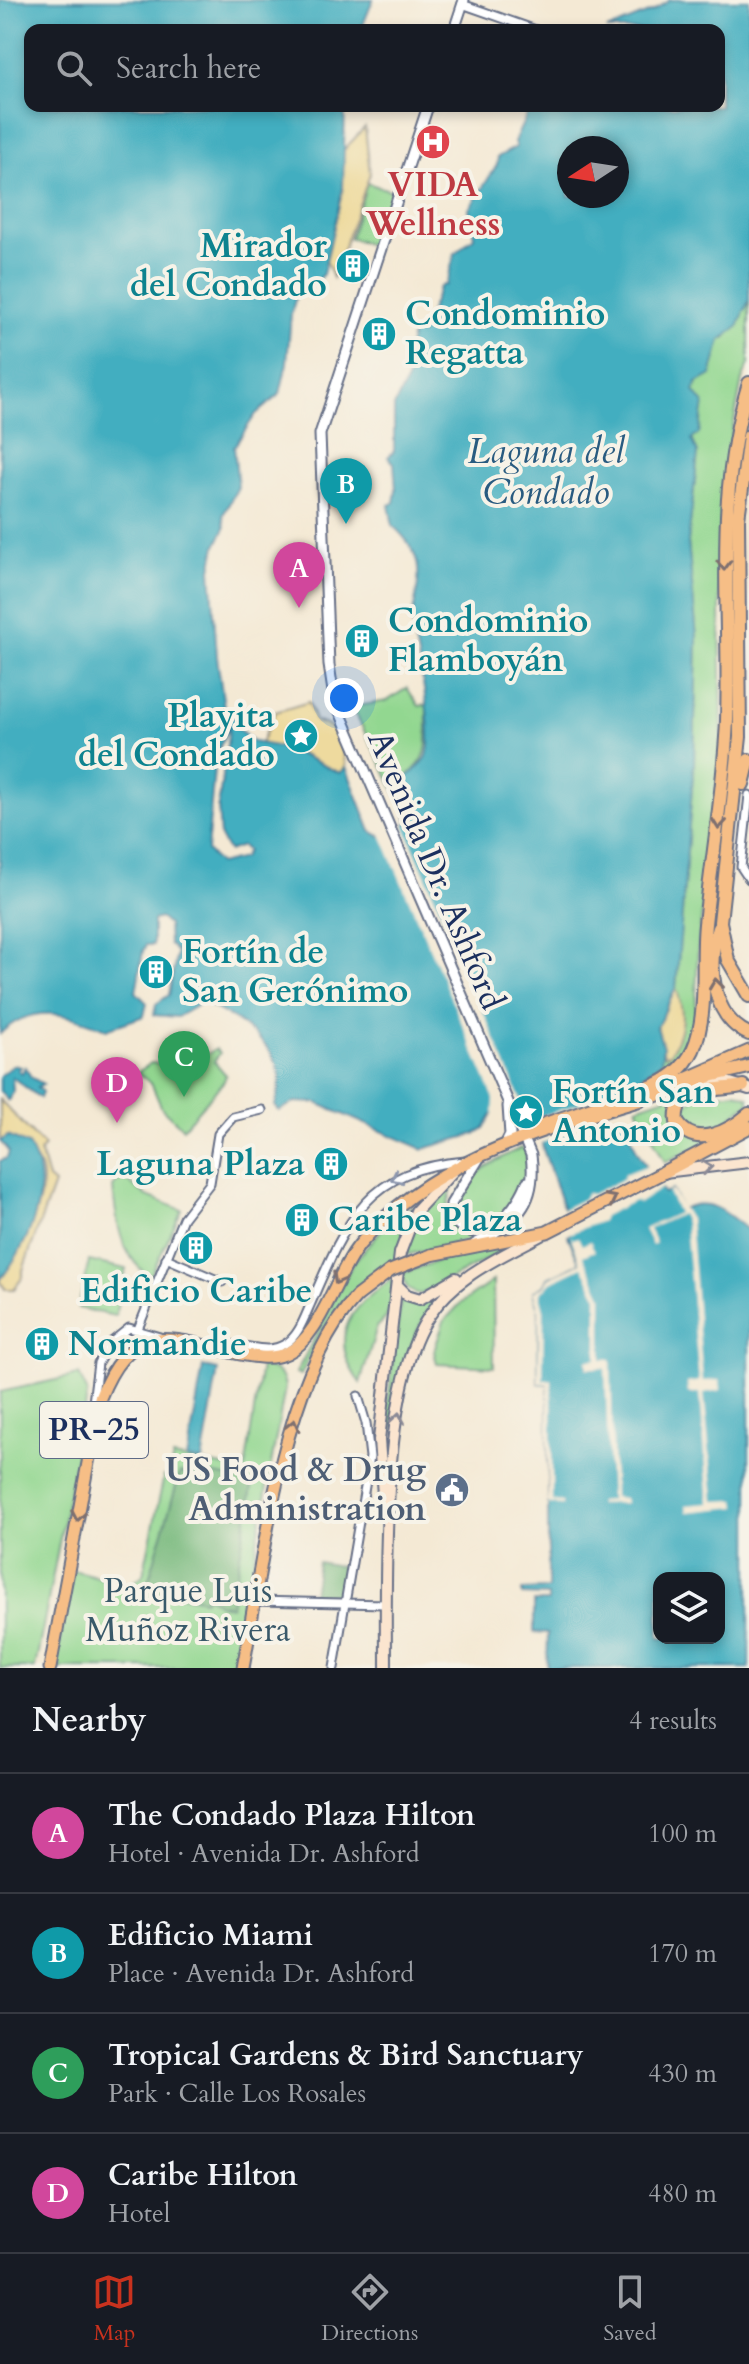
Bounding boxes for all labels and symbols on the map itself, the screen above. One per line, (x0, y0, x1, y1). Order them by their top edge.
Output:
hospital icon: VIDA Wellness (414, 123, 452, 161)
north arrow (557, 136, 629, 208)
place label: VIDA Wellness (365, 162, 500, 247)
place label: Mirador del Condado (130, 223, 327, 308)
building icon: Mirador del Condado (334, 247, 372, 285)
place label: Condominio Regatta (405, 291, 605, 376)
building icon: Condominio Regatta (360, 315, 398, 353)
water label: Laguna del Condado (467, 427, 626, 517)
pin: B (320, 458, 372, 524)
pin: A (273, 542, 325, 608)
one-way arrow (715, 559, 733, 572)
place label: Condominio Flamboyán (388, 598, 588, 683)
building icon: Condominio Flamboyán (343, 622, 381, 660)
your location (324, 678, 364, 718)
place label: Playita del Condado (78, 693, 275, 778)
place icon: Playita del Condado (282, 717, 320, 755)
street label: Avenida Dr. Ashford (356, 723, 516, 1017)
one-way arrow (711, 817, 728, 831)
place label: Fortín de San Gerónimo (182, 929, 408, 1014)
building icon: Fortín de San Gerónimo (137, 953, 175, 991)
one-way arrow (708, 978, 725, 991)
pin: C (158, 1031, 210, 1097)
pin: D (91, 1057, 143, 1123)
place label: Fortín San Antonio (552, 1069, 715, 1154)
place icon: Fortín San Antonio (507, 1093, 545, 1131)
place label: Laguna Plaza (97, 1141, 305, 1187)
building icon: Laguna Plaza (312, 1145, 350, 1183)
one-way arrow (700, 1159, 713, 1176)
one-way arrow (390, 1169, 405, 1184)
one-way arrow (603, 1193, 618, 1209)
place label: Caribe Plaza (328, 1197, 522, 1243)
building icon: Caribe Plaza (283, 1201, 321, 1239)
building icon: Edificio Caribe (177, 1229, 215, 1267)
place label: Edificio Caribe (80, 1268, 312, 1314)
one-way arrow (332, 1270, 347, 1285)
place label: Normandie (68, 1321, 247, 1367)
building icon: Normandie (23, 1325, 61, 1363)
road number: PR-25 (40, 1402, 148, 1458)
one-way arrow (389, 1411, 406, 1424)
one-way arrow (284, 1418, 301, 1432)
place label: US Food & Drug Administration (165, 1447, 427, 1532)
public building icon: US Food & Drug Administration (433, 1471, 471, 1509)
one-way arrow (71, 1509, 88, 1522)
park label: Parque Luis Muñoz Rivera (85, 1568, 291, 1653)

